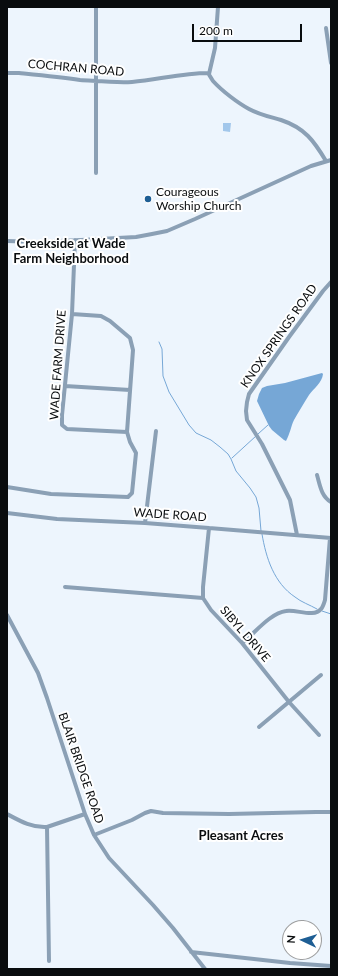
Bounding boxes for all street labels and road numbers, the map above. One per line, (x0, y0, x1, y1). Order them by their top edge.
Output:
street label: COCHRAN ROAD (27, 57, 125, 79)
street label: KNOX SPRINGS ROAD (238, 281, 320, 391)
street label: WADE FARM DRIVE (47, 310, 69, 420)
street label: WADE ROAD (133, 505, 207, 525)
street label: SIBYL DRIVE (217, 603, 273, 665)
street label: BLAIR BRIDGE ROAD (55, 711, 107, 825)

